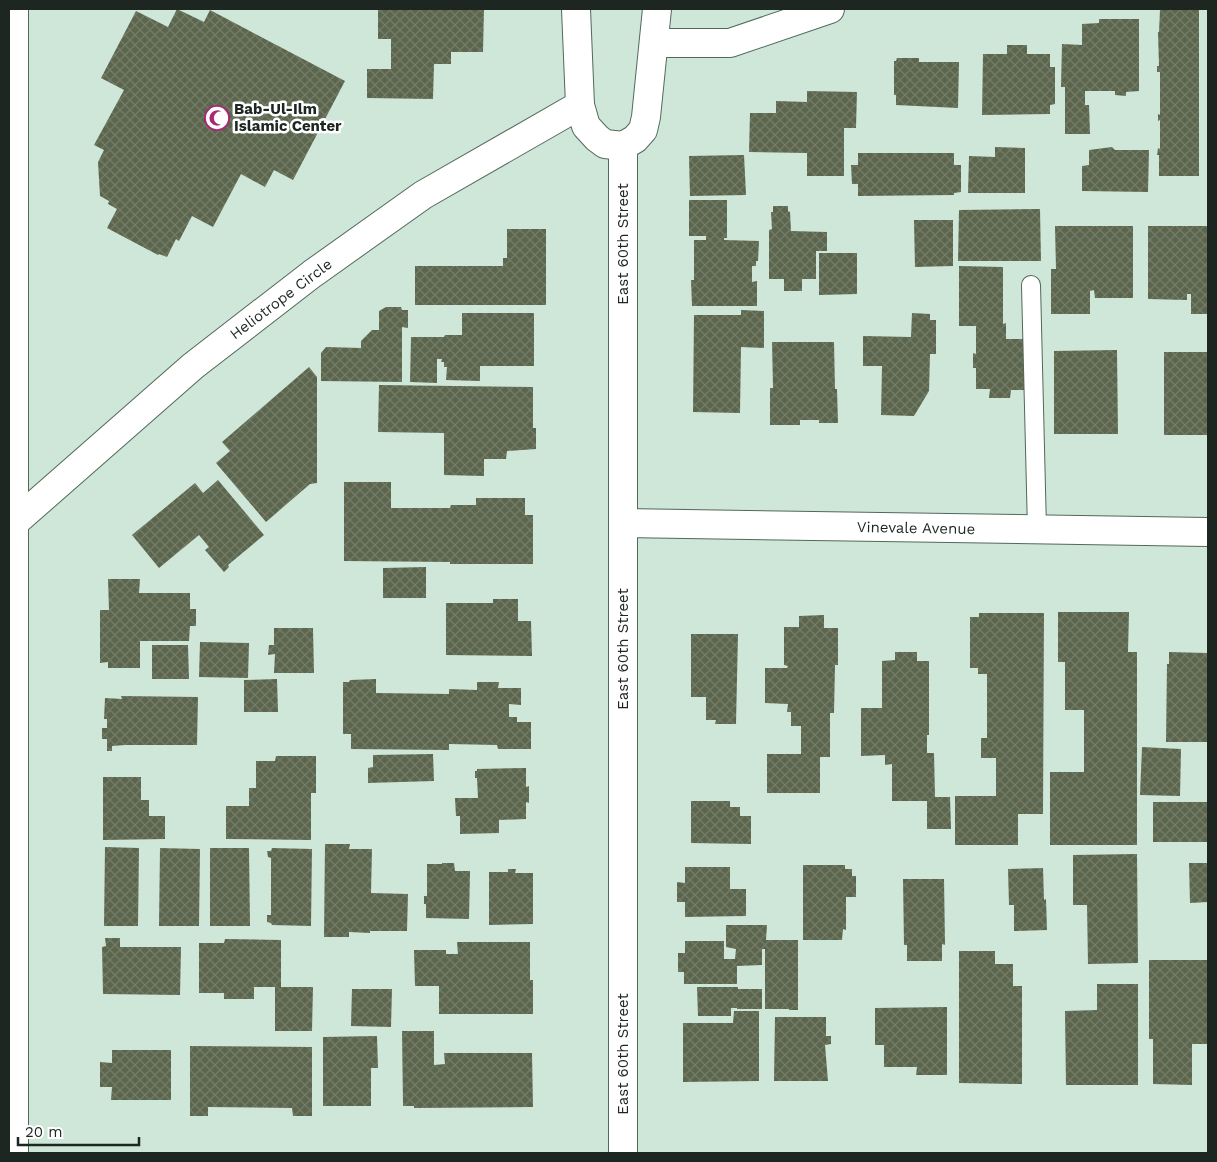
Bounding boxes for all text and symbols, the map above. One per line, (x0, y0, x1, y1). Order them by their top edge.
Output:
place label: Bab-Ul-Ilm Islamic Center (234, 100, 342, 135)
mosque icon: Bab-Ul-Ilm Islamic Center (204, 105, 230, 131)
street label: East 60th Street (614, 182, 632, 305)
street label: Heliotrope Circle (226, 255, 336, 343)
street label: Vinevale Avenue (857, 518, 975, 538)
street label: East 60th Street (614, 587, 632, 710)
street label: East 60th Street (614, 992, 632, 1115)
scale bar (18, 1114, 139, 1146)
text: 20 m (25, 1123, 63, 1141)

